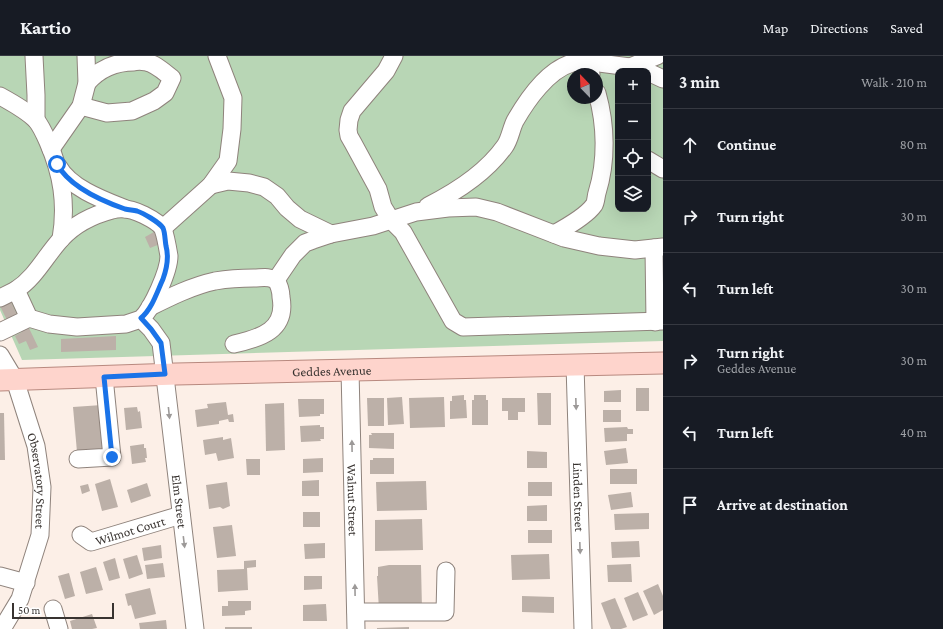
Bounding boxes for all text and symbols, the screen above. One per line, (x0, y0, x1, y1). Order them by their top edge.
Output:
text: Kartio (20, 17, 71, 38)
text: Map (763, 20, 788, 36)
text: Directions (810, 20, 868, 36)
text: Saved (890, 20, 923, 36)
north arrow (567, 68, 603, 104)
map controls (615, 68, 651, 212)
button: + (615, 68, 651, 104)
text: 3 min (679, 73, 720, 92)
text: Walk · 210 m (861, 75, 927, 90)
button: − (615, 104, 651, 140)
icon: ahead (679, 134, 701, 156)
text: Continue (717, 137, 776, 153)
text: 80 m (900, 137, 927, 152)
button: locate (615, 140, 651, 176)
route start (48, 155, 66, 173)
button: layers (615, 176, 651, 212)
icon: right (679, 206, 701, 228)
text: Turn right (717, 209, 784, 225)
text: 30 m (901, 209, 927, 224)
icon: left (679, 278, 701, 300)
text: Turn left (717, 281, 773, 297)
text: 30 m (901, 281, 927, 296)
text: Turn right (717, 345, 784, 361)
icon: right (679, 350, 701, 372)
text: 30 m (901, 353, 927, 368)
text: Geddes Avenue (717, 361, 796, 376)
street label: Geddes Avenue (292, 363, 372, 379)
one-way arrow (573, 398, 579, 411)
one-way arrow (166, 407, 173, 419)
icon: left (679, 422, 701, 444)
text: Turn left (717, 425, 773, 441)
text: 40 m (900, 425, 927, 440)
street label: Observatory Street (24, 431, 49, 530)
one-way arrow (348, 440, 355, 452)
route end (103, 448, 121, 466)
street label: Linden Street (570, 462, 587, 533)
street label: Walnut Street (344, 464, 361, 537)
street label: Elm Street (169, 474, 190, 530)
icon: arrive (679, 494, 701, 516)
text: Arrive at destination (717, 497, 848, 513)
street label: Wilmot Court (94, 513, 168, 548)
one-way arrow (181, 536, 187, 548)
one-way arrow (577, 542, 583, 555)
one-way arrow (352, 583, 358, 596)
scale bar (12, 601, 114, 620)
text: 50 m (18, 604, 40, 616)

